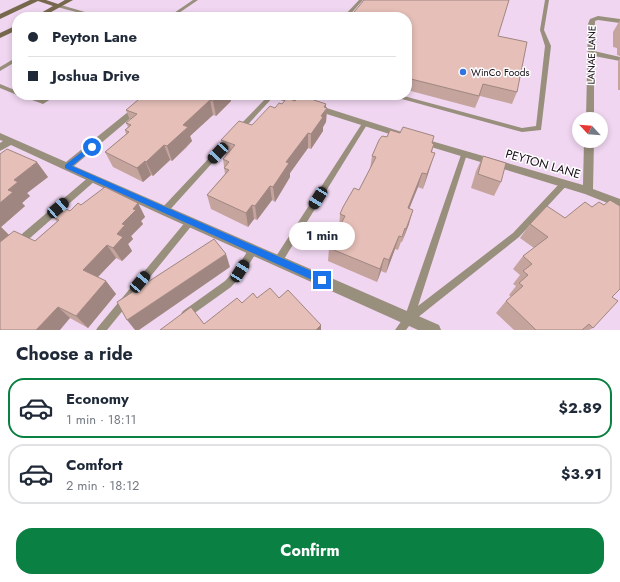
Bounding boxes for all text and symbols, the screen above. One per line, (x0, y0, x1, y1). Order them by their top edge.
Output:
street label: LANAE LANE (583, 25, 600, 85)
text: Peyton Lane (52, 26, 137, 48)
text: Joshua Drive (52, 65, 140, 87)
place label: WinCo Foods (471, 65, 529, 80)
marker: WinCo Foods (458, 67, 468, 77)
north arrow (572, 112, 608, 148)
map controls (572, 112, 608, 148)
route start (83, 138, 101, 156)
car (205, 140, 231, 166)
street label: PEYTON LANE (503, 145, 583, 183)
car (307, 185, 329, 211)
car (45, 196, 71, 220)
callout: 1 min (289, 222, 355, 250)
text: 1 min (306, 226, 338, 245)
car (229, 258, 251, 284)
car (128, 269, 152, 295)
route end (313, 271, 331, 289)
text: Choose a ride (16, 341, 133, 367)
text: Economy (66, 388, 129, 410)
icon: car (18, 390, 54, 426)
text: $2.89 (559, 397, 602, 419)
text: 1 min · 18:11 (66, 410, 136, 429)
text: Comfort (66, 454, 123, 476)
icon: car (18, 456, 54, 492)
text: $3.91 (561, 463, 602, 485)
text: 2 min · 18:12 (66, 476, 139, 495)
button: Confirm (16, 528, 604, 574)

